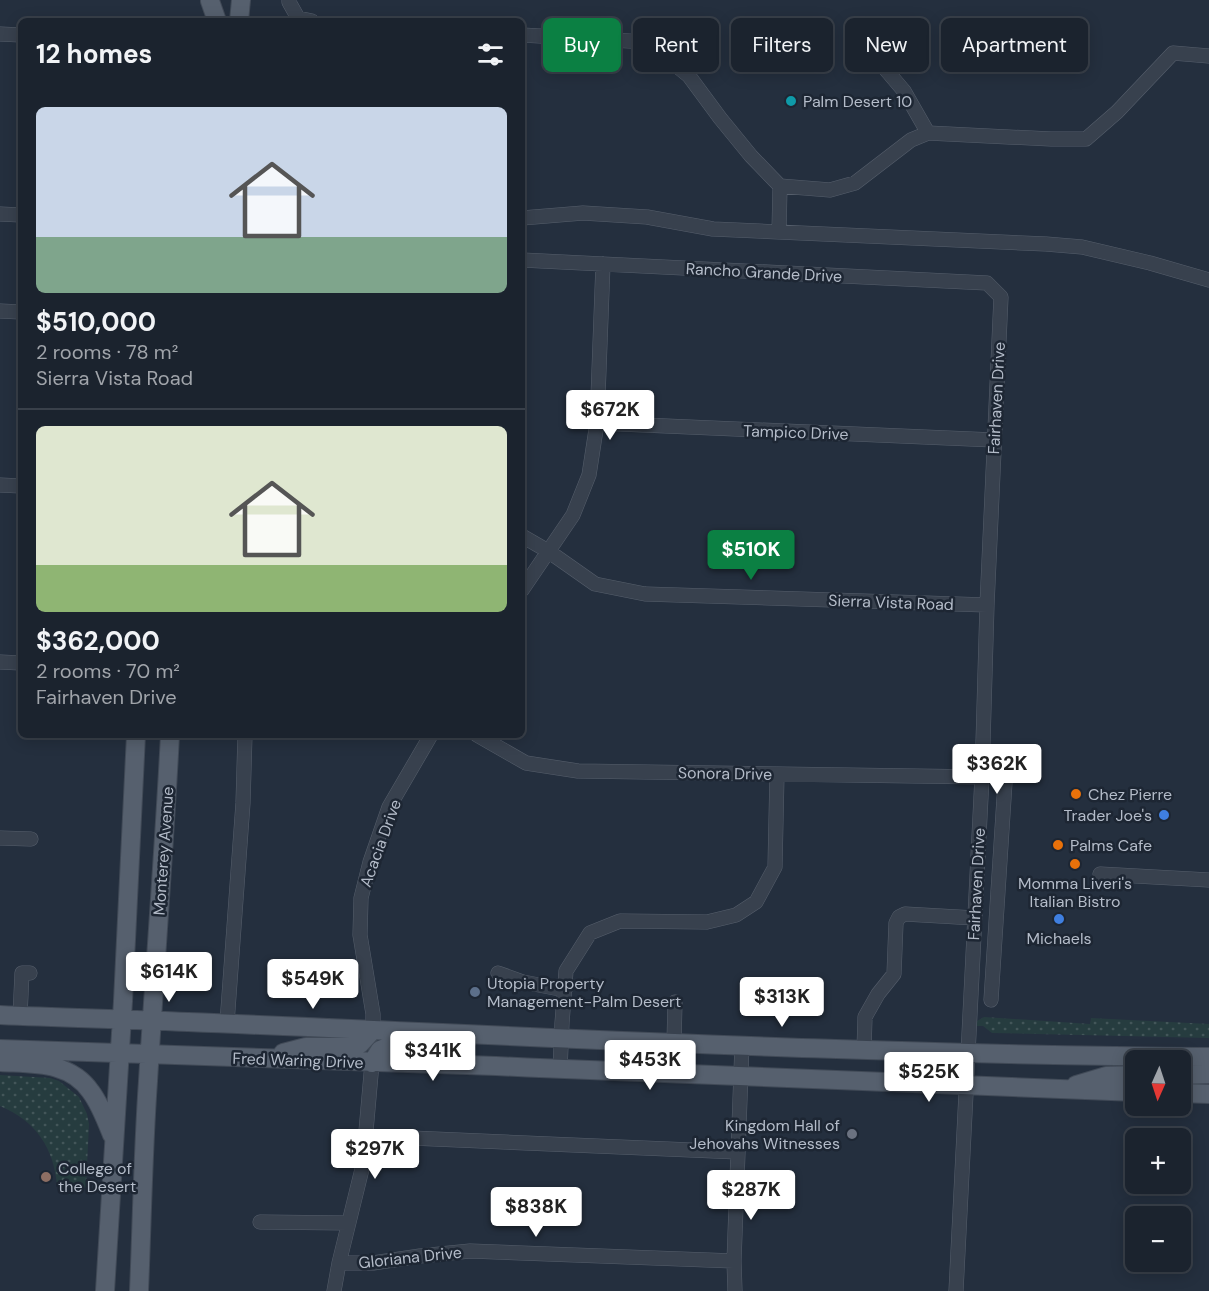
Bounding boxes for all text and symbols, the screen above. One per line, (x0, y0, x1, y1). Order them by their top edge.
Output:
chip: Buy (543, 18, 621, 72)
chip: Rent (633, 18, 719, 72)
chip: Filters (731, 18, 833, 72)
chip: New (845, 18, 929, 72)
chip: Apartment (941, 18, 1088, 72)
text: 12 homes (36, 37, 152, 71)
icon: filters (474, 38, 507, 71)
place label: Palm Desert 10 (803, 91, 912, 112)
marker: Palm Desert 10 (784, 94, 798, 108)
icon: home (218, 146, 326, 254)
street label: Rancho Grande Drive (685, 258, 843, 287)
text: $510,000 (36, 305, 156, 339)
text: 2 rooms · 78 m² (36, 339, 178, 365)
street label: Fairhaven Drive (983, 341, 1010, 455)
text: Sierra Vista Road (36, 365, 193, 391)
pin: $672K (568, 390, 652, 441)
text: $672K (580, 396, 640, 422)
street label: Tampico Drive (743, 420, 849, 445)
icon: home (218, 465, 326, 573)
pin: $510K (709, 530, 793, 581)
text: $510K (722, 536, 780, 562)
street label: Sierra Vista Road (828, 590, 954, 615)
text: $362,000 (36, 624, 160, 658)
text: 2 rooms · 70 m² (36, 658, 180, 684)
text: Fairhaven Drive (36, 684, 177, 710)
pin: $362K (955, 744, 1039, 795)
text: $362K (966, 750, 1028, 776)
street label: Sonora Drive (678, 762, 772, 785)
place label: Chez Pierre (1088, 784, 1172, 805)
street label: Monterey Avenue (149, 786, 178, 916)
marker: Chez Pierre (1069, 787, 1083, 801)
street label: Acacia Drive (355, 796, 406, 890)
place label: Trader Joe's (1064, 805, 1152, 826)
marker: Trader Joe's (1157, 808, 1171, 822)
street label: Fairhaven Drive (963, 827, 990, 941)
place label: Palms Cafe (1070, 835, 1152, 856)
marker: Palms Cafe (1051, 838, 1065, 852)
marker: Momma Liveri's Italian Bistro (1068, 857, 1082, 871)
place label: Momma Liveri's Italian Bistro (1018, 873, 1132, 912)
marker: Michaels (1052, 912, 1066, 926)
place label: Michaels (1026, 928, 1092, 949)
pin: $614K (127, 952, 211, 1003)
text: $614K (140, 958, 198, 984)
pin: $549K (271, 959, 355, 1010)
text: $549K (281, 965, 345, 991)
place label: Utopia Property Management-Palm Desert (487, 973, 681, 1012)
pin: $313K (740, 977, 824, 1028)
text: $313K (754, 983, 810, 1009)
marker: Utopia Property Management-Palm Desert (468, 985, 482, 999)
pin: $341K (391, 1031, 475, 1082)
text: $341K (404, 1037, 462, 1063)
pin: $453K (608, 1040, 692, 1091)
text: $453K (619, 1046, 681, 1072)
street label: Fred Waring Drive (232, 1048, 364, 1073)
north arrow (1125, 1050, 1191, 1116)
map controls (1125, 1050, 1191, 1272)
pin: $525K (887, 1052, 971, 1103)
text: $525K (898, 1058, 960, 1084)
place label: Kingdom Hall of Jehovahs Witnesses (689, 1115, 840, 1154)
marker: Kingdom Hall of Jehovahs Witnesses (845, 1127, 859, 1141)
button: + (1125, 1128, 1191, 1194)
pin: $297K (333, 1129, 417, 1180)
text: $297K (345, 1135, 405, 1161)
place label: College of the Desert (58, 1158, 136, 1197)
marker: College of the Desert (39, 1170, 53, 1184)
pin: $287K (709, 1170, 793, 1221)
text: $287K (721, 1176, 781, 1202)
pin: $838K (494, 1187, 578, 1238)
text: $838K (505, 1193, 567, 1219)
button: − (1125, 1206, 1191, 1272)
street label: Gloriana Drive (357, 1242, 463, 1273)

